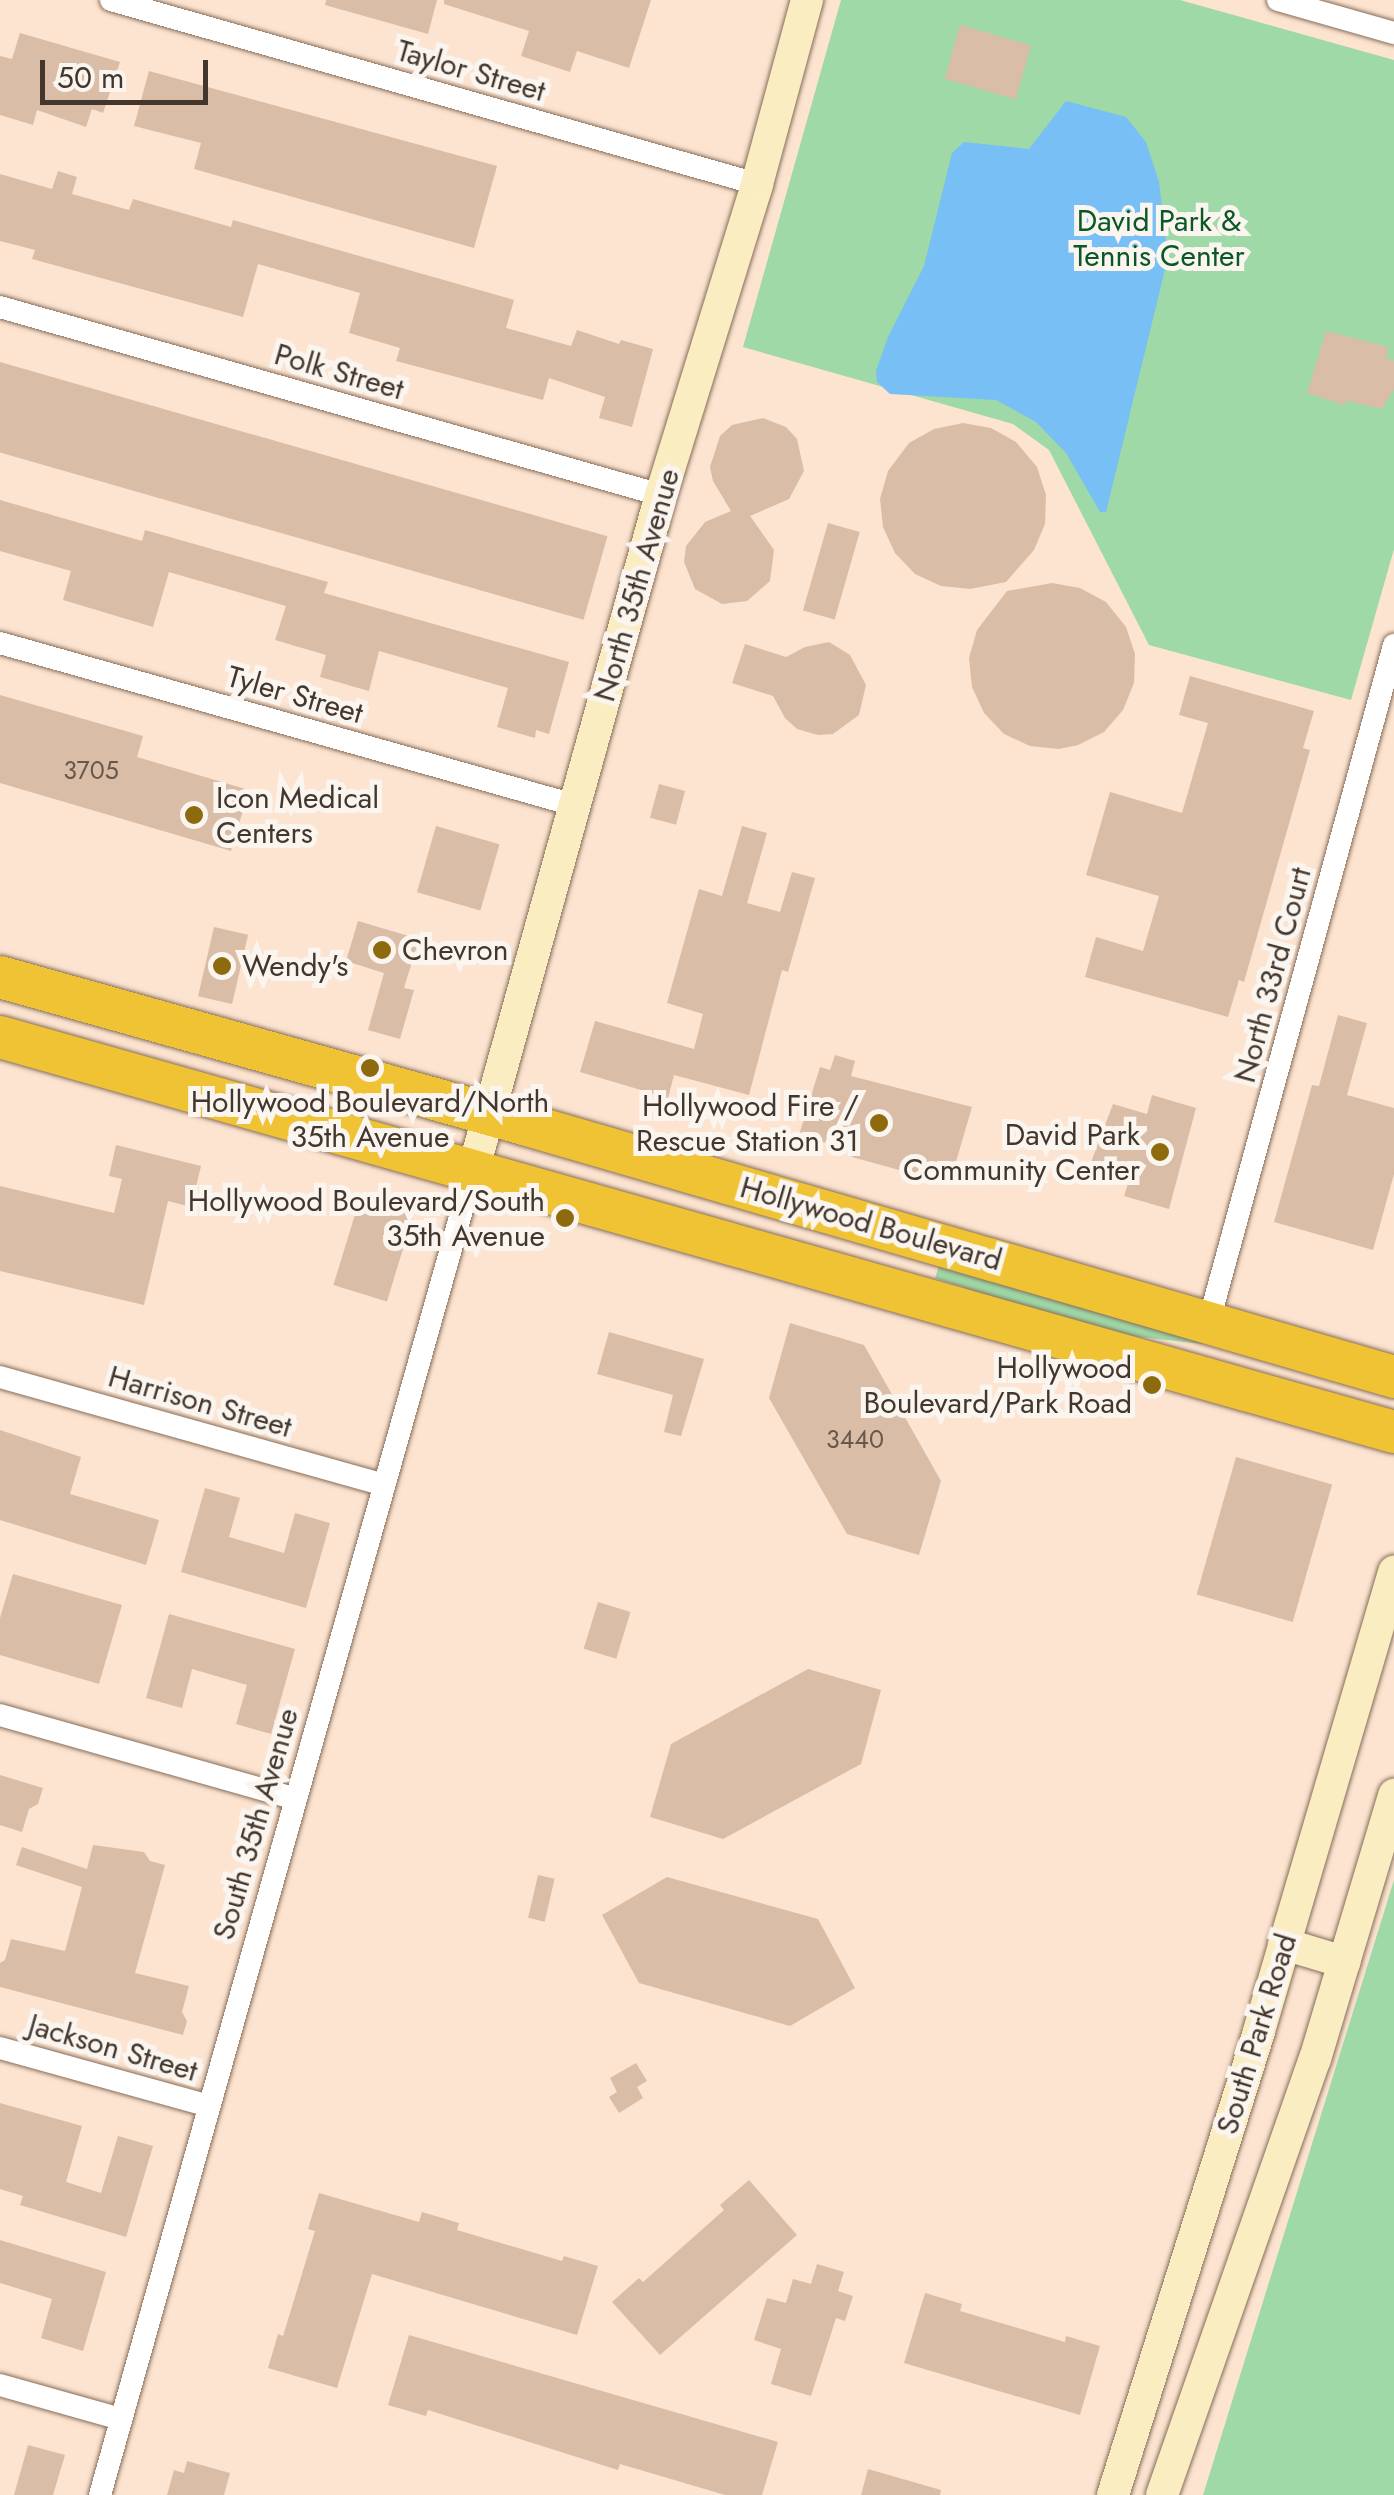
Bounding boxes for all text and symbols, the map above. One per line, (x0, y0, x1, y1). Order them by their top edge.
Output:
street label: Taylor Street (393, 33, 549, 109)
scale bar (45, 40, 212, 102)
text: 50 m (57, 56, 124, 99)
park label: David Park & Tennis Center (1073, 203, 1245, 274)
street label: Polk Street (270, 336, 408, 408)
street label: North 35th Avenue (587, 464, 687, 706)
street label: Tyler Street (223, 658, 367, 732)
house number: 3705 (63, 755, 119, 785)
place label: Icon Medical Centers (216, 780, 379, 850)
marker: Icon Medical Centers (181, 802, 207, 828)
street label: North 33rd Court (1227, 864, 1319, 1086)
place label: Chevron (402, 932, 508, 968)
marker: Chevron (371, 939, 393, 961)
place label: Wendy's (242, 948, 348, 984)
marker: Wendy's (211, 955, 233, 977)
marker: Hollywood Boulevard/North 35th Avenue (359, 1057, 381, 1079)
place label: Hollywood Boulevard/North 35th Avenue (191, 1084, 549, 1154)
place label: Hollywood Fire / Rescue Station 31 (636, 1088, 859, 1158)
marker: Hollywood Fire / Rescue Station 31 (868, 1112, 890, 1134)
place label: David Park Community Center (903, 1117, 1140, 1188)
marker: David Park Community Center (1149, 1141, 1171, 1163)
street label: Hollywood Boulevard (736, 1169, 1006, 1279)
place label: Hollywood Boulevard/South 35th Avenue (188, 1183, 545, 1254)
marker: Hollywood Boulevard/South 35th Avenue (554, 1207, 576, 1229)
place label: Hollywood Boulevard/Park Road (864, 1350, 1132, 1420)
street label: Harrison Street (104, 1359, 296, 1445)
marker: Hollywood Boulevard/Park Road (1141, 1374, 1163, 1396)
house number: 3440 (826, 1424, 884, 1454)
street label: South 35th Avenue (206, 1704, 306, 1944)
street label: South Park Road (1209, 1929, 1305, 2139)
street label: Jackson Street (24, 2007, 202, 2089)

